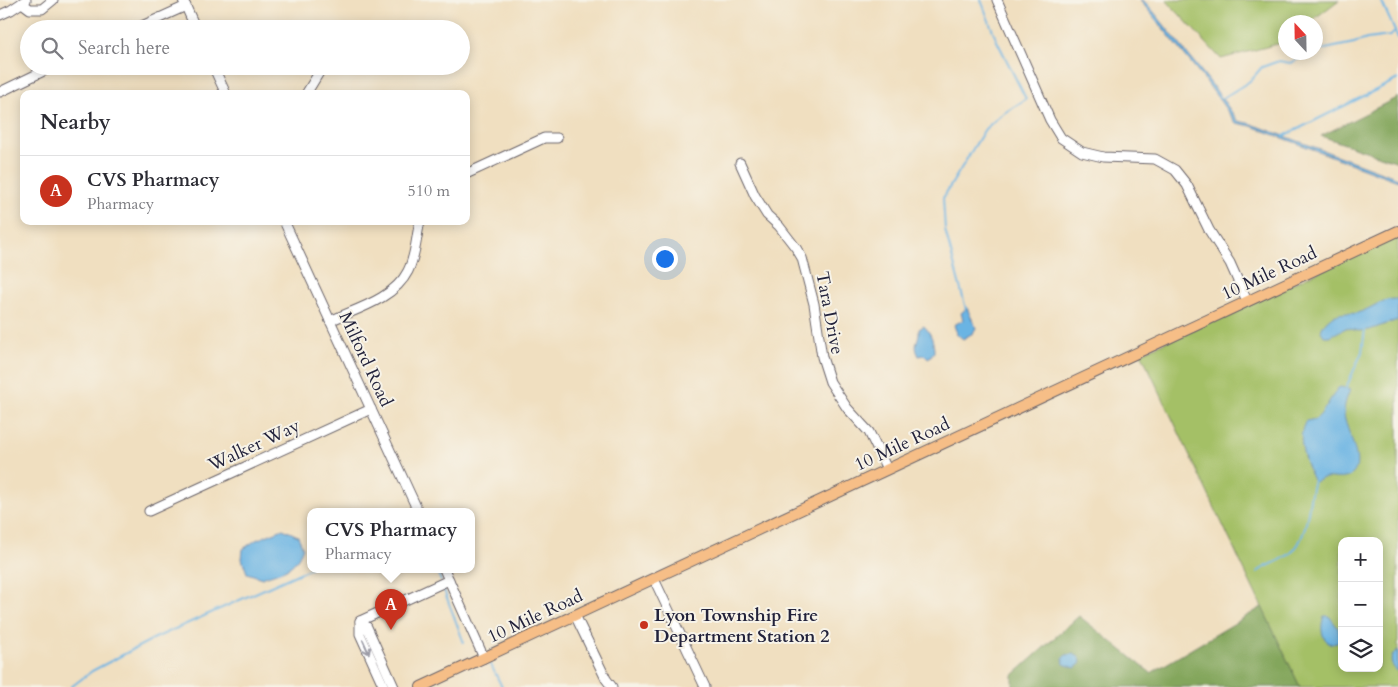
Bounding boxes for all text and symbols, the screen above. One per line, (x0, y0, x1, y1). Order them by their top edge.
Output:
north arrow (1278, 15, 1323, 60)
search box (20, 20, 470, 75)
icon: search (38, 34, 66, 62)
text: Search here (78, 35, 170, 61)
text: Nearby (40, 108, 111, 137)
text: CVS Pharmacy (87, 167, 220, 193)
text: A (50, 180, 62, 202)
text: 510 m (408, 180, 450, 202)
text: Pharmacy (87, 193, 154, 215)
street label: 10 Mile Road (1218, 240, 1321, 306)
your location (652, 246, 678, 272)
street label: Tara Drive (809, 270, 850, 357)
street label: Milford Road (333, 308, 399, 411)
street label: 10 Mile Road (851, 411, 954, 477)
street label: Walker Way (203, 413, 305, 478)
popup (307, 508, 475, 573)
text: CVS Pharmacy (325, 517, 457, 543)
map controls (1338, 537, 1383, 672)
button: + (1338, 537, 1383, 582)
text: Pharmacy (325, 543, 392, 565)
button: − (1338, 582, 1383, 627)
street label: 10 Mile Road (484, 583, 587, 649)
pin: A (375, 589, 407, 630)
place label: Lyon Township Fire Department Station 2 (654, 603, 830, 649)
marker: Lyon Township Fire Department Station 2 (638, 619, 650, 631)
button: layers (1338, 627, 1383, 672)
one-way arrow (362, 639, 372, 654)

